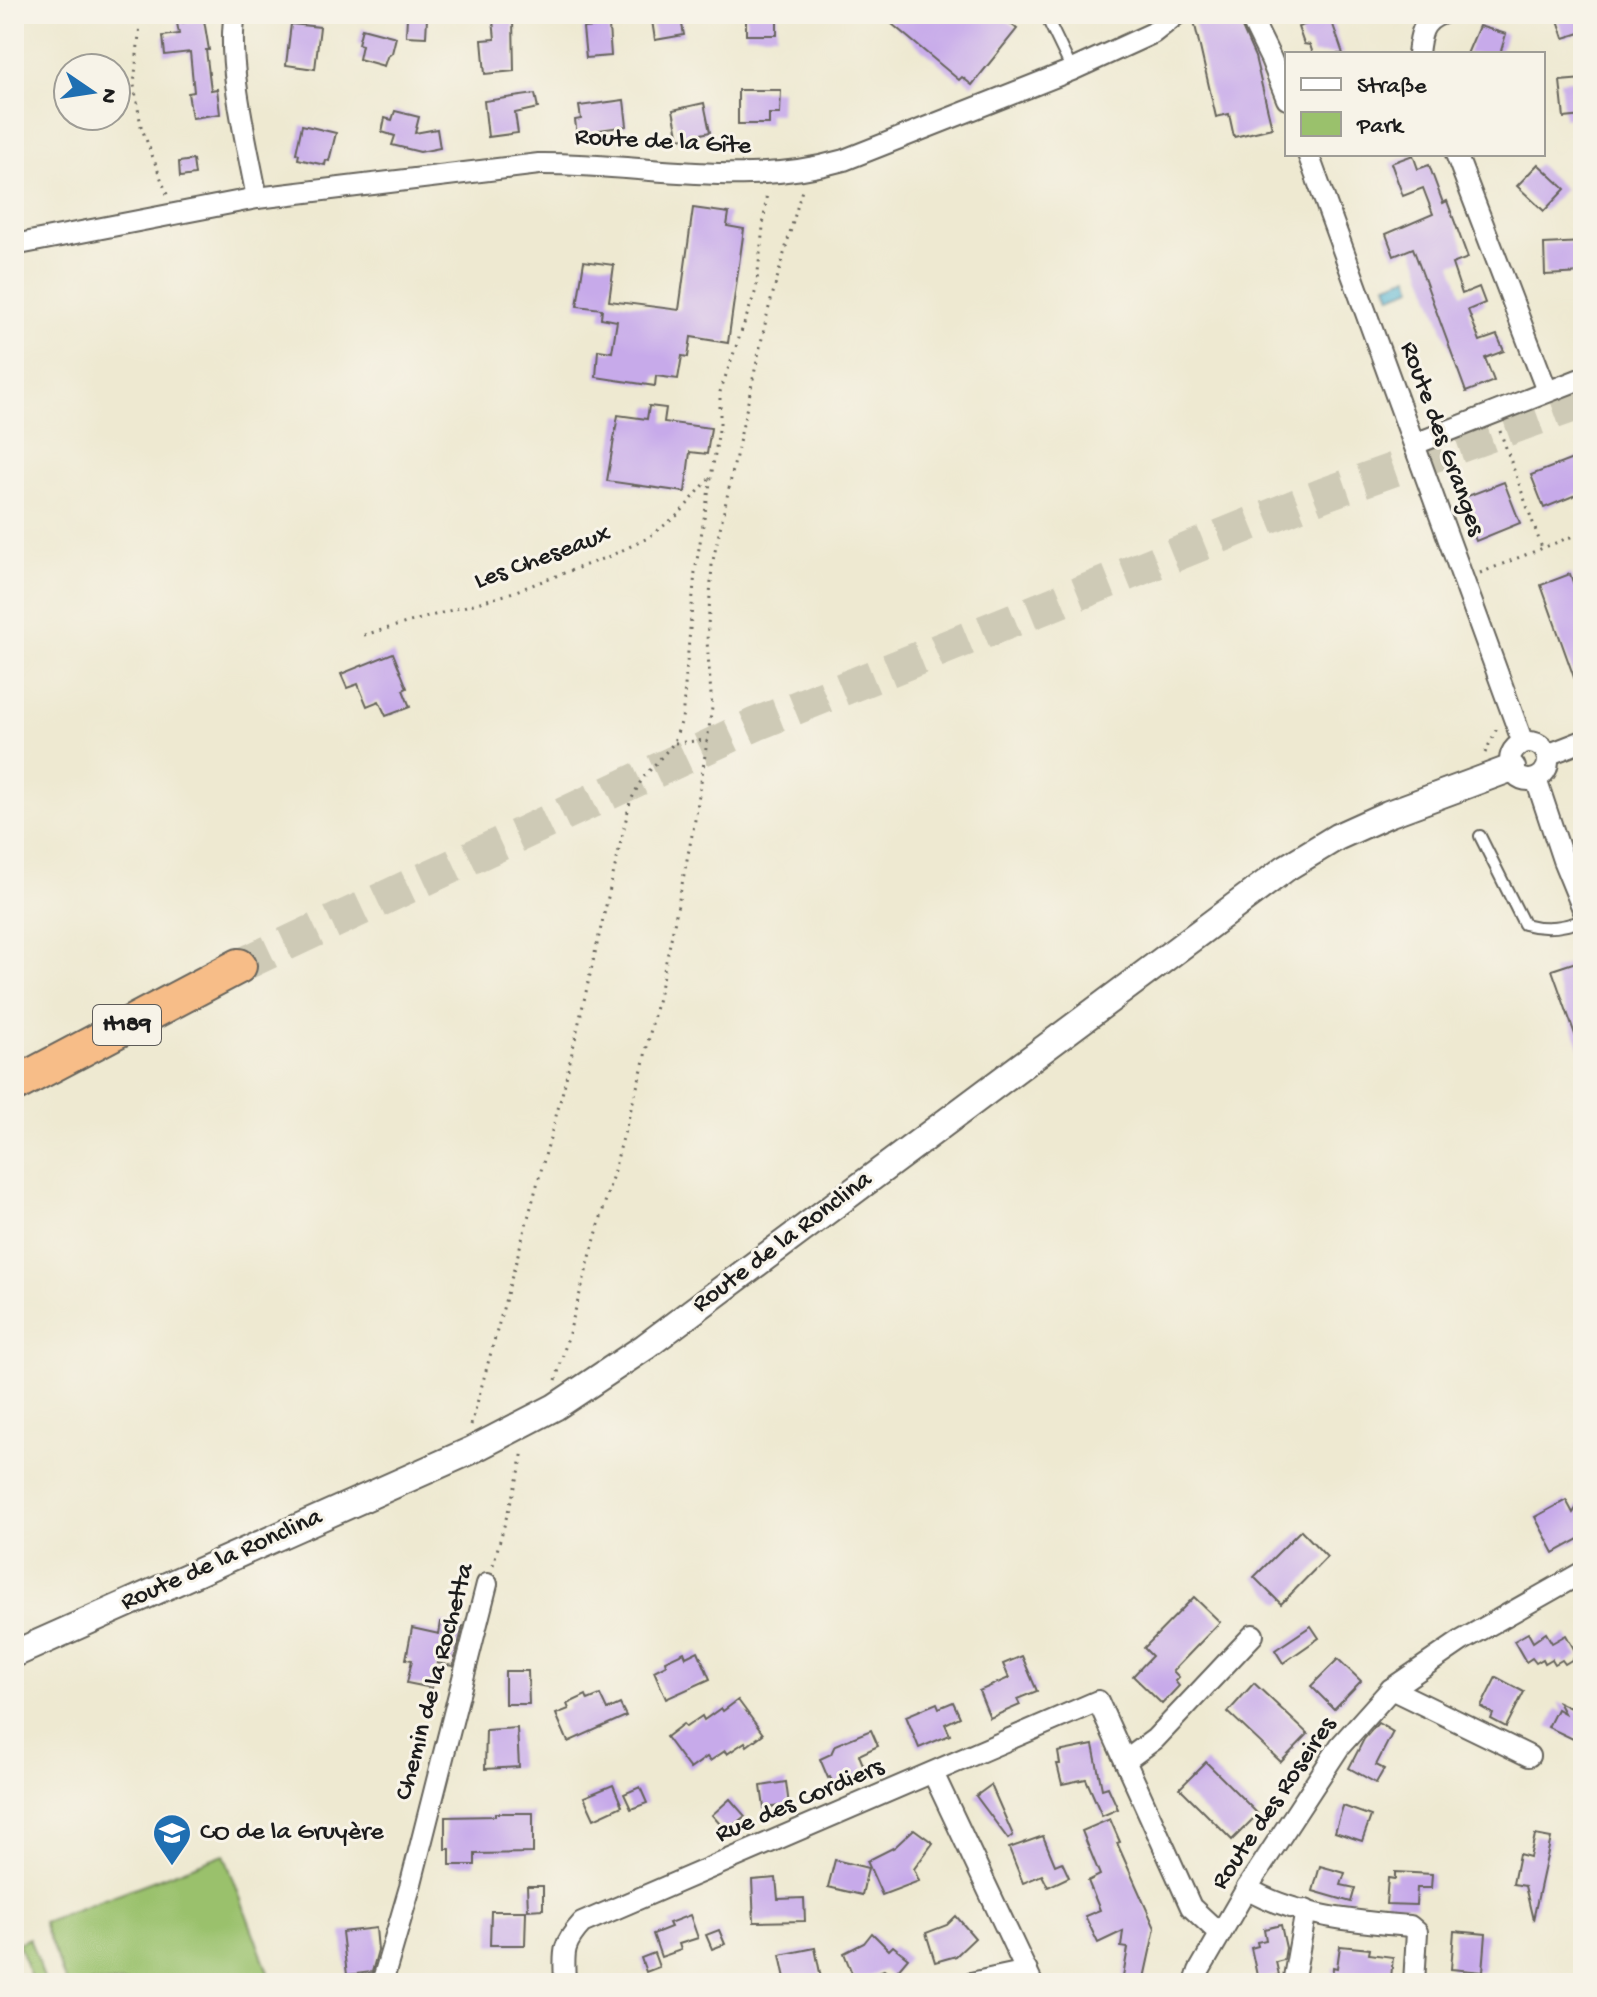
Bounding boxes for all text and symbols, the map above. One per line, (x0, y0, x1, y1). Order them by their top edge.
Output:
north arrow (52, 52, 132, 132)
legend (1285, 52, 1545, 156)
text: Straße (1357, 73, 1427, 102)
text: N (93, 86, 122, 106)
text: Park (1356, 113, 1405, 142)
street label: Route de la Gîte (574, 123, 753, 163)
street label: Route des Granges (1392, 338, 1491, 542)
street label: Les Cheseaux (470, 520, 616, 598)
road number: H189 (93, 1005, 161, 1045)
street label: Route de la Ronclina (687, 1164, 880, 1321)
street label: Route de la Ronclina (117, 1502, 329, 1619)
street label: Chemin de la Rochetta (389, 1559, 483, 1804)
street label: Route des Roseires (1206, 1710, 1345, 1896)
street label: Rue des Cordiers (711, 1752, 890, 1851)
school or university icon: CO de la Gruyère (151, 1812, 193, 1867)
place label: CO de la Gruyère (200, 1818, 384, 1849)

